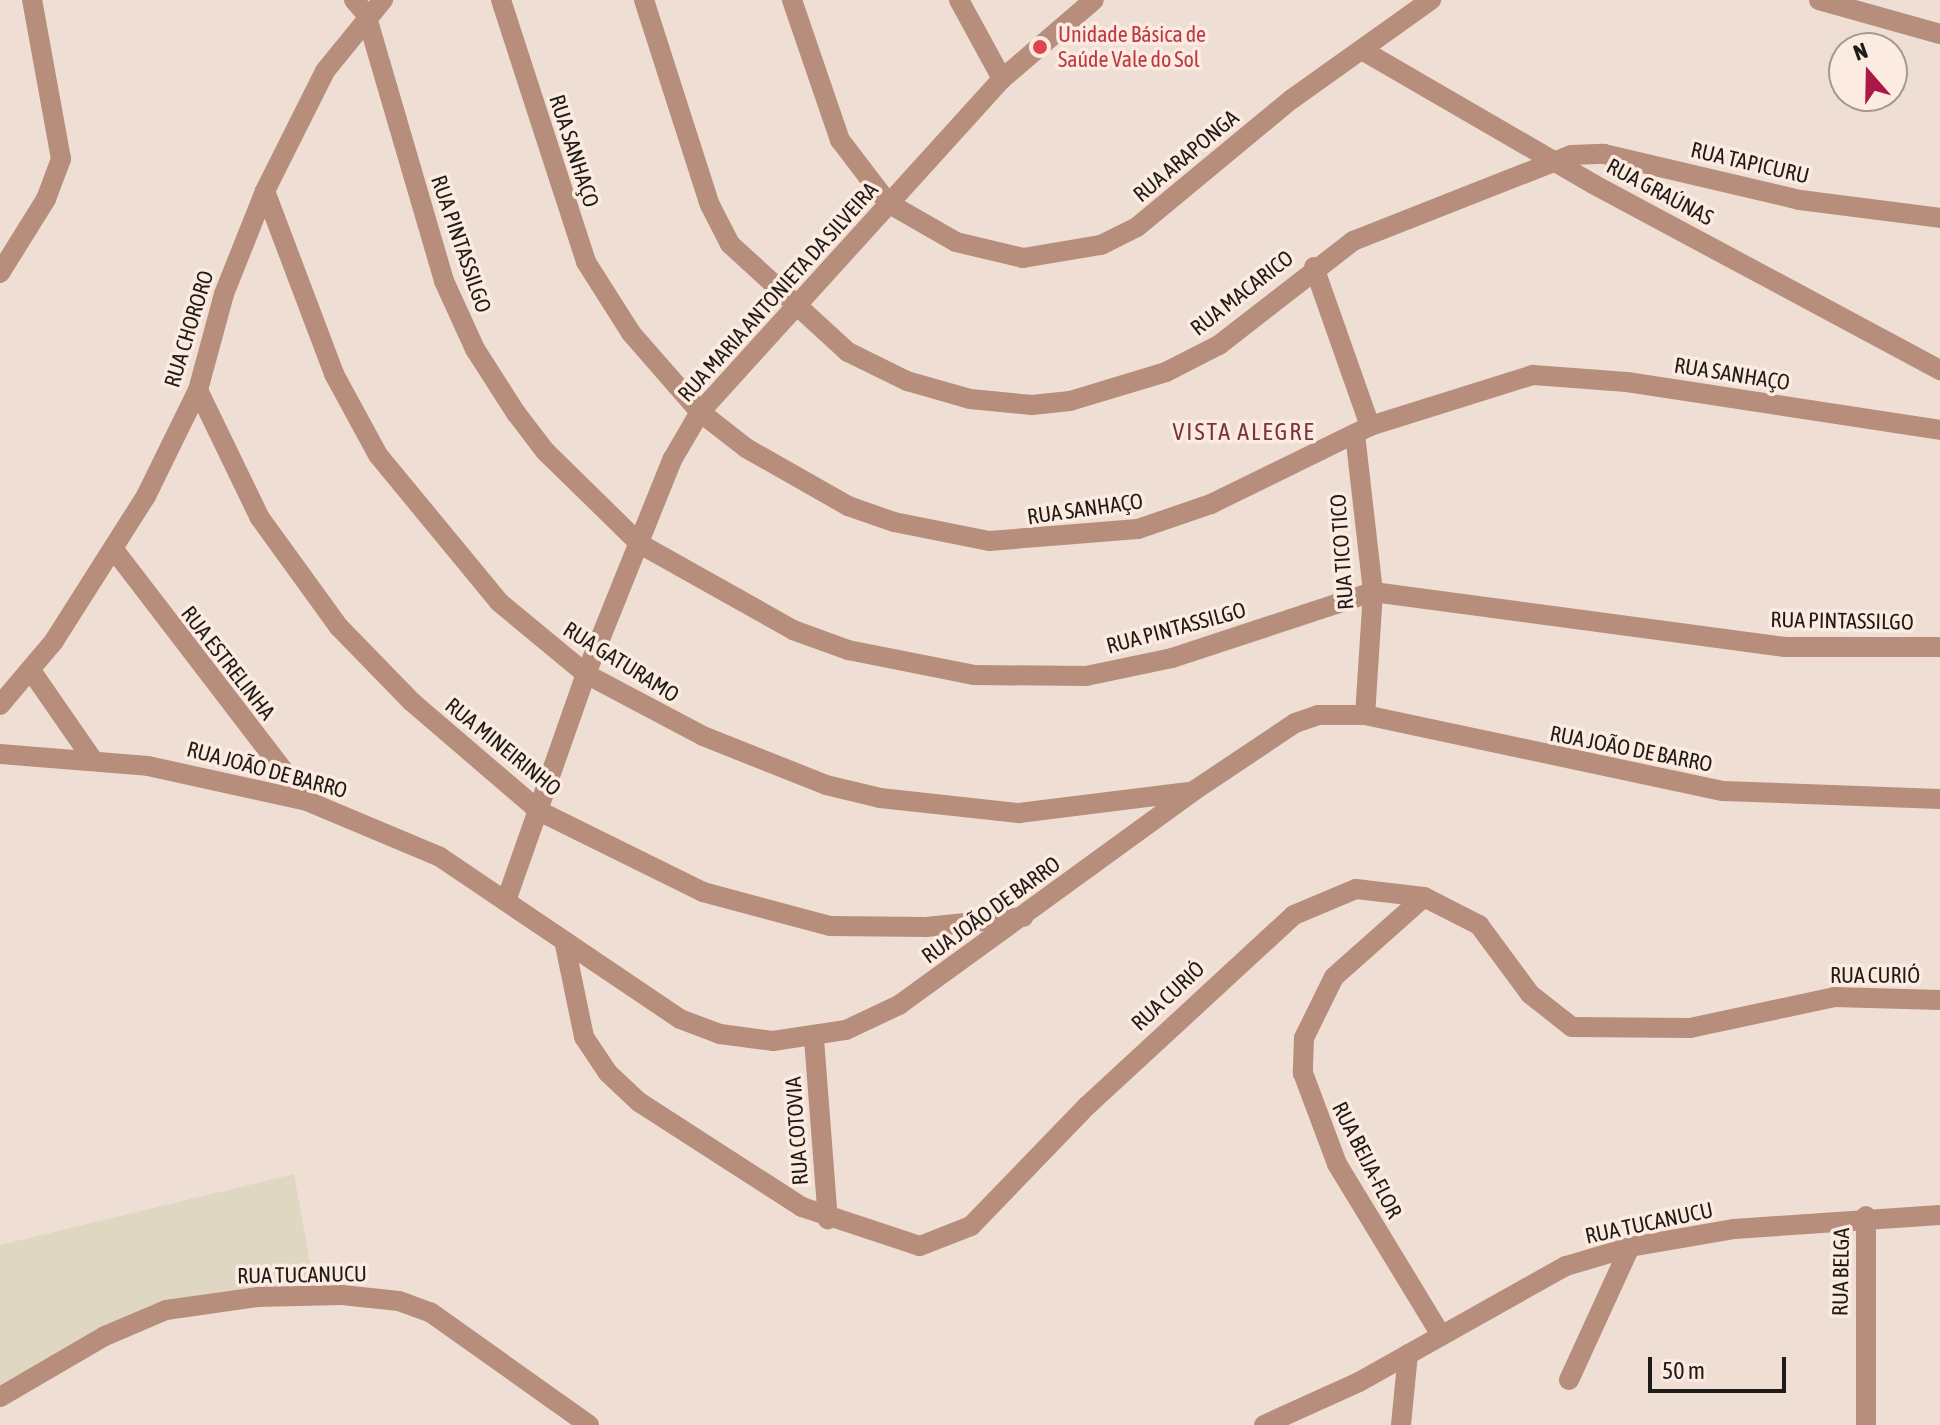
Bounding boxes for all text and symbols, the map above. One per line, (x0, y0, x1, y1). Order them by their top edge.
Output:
place label: Unidade Básica de Saúde Vale do Sol (1058, 21, 1206, 72)
north arrow (1828, 32, 1908, 112)
marker: Unidade Básica de Saúde Vale do Sol (1029, 36, 1051, 58)
text: N (1850, 37, 1871, 66)
street label: RUA SANHAÇO (543, 91, 605, 211)
street label: RUA ARAPONGA (1128, 104, 1244, 208)
street label: RUA TAPICURU (1688, 137, 1812, 189)
street label: RUA GRAÚNAS (1602, 153, 1718, 231)
street label: RUA PINTASSILGO (425, 172, 497, 316)
street label: RUA MARIA ANTONIETA DA SILVEIRA (673, 177, 883, 407)
street label: RUA MACARICO (1185, 245, 1299, 341)
street label: RUA CHORORO (159, 267, 219, 391)
street label: RUA SANHAÇO (1672, 352, 1792, 396)
district label: VISTA ALEGRE (1173, 418, 1315, 446)
street label: RUA SANHAÇO (1025, 488, 1145, 530)
street label: RUA TICO TICO (1325, 493, 1359, 611)
street label: RUA PINTASSILGO (1103, 597, 1249, 659)
street label: RUA ESTRELINHA (175, 601, 281, 725)
street label: RUA PINTASSILGO (1770, 607, 1914, 635)
street label: RUA GATURAMO (558, 616, 684, 708)
street label: RUA MINEIRINHO (440, 692, 566, 802)
street label: RUA JOÃO DE BARRO (1548, 720, 1714, 778)
street label: RUA JOÃO DE BARRO (184, 736, 350, 804)
street label: RUA JOÃO DE BARRO (917, 851, 1065, 969)
street label: RUA CURIÓ (1126, 956, 1210, 1036)
street label: RUA CURIÓ (1830, 963, 1920, 989)
street label: RUA COTOVIA (780, 1076, 814, 1186)
street label: RUA BEIJA-FLOR (1326, 1097, 1408, 1223)
street label: RUA TUCANUCU (1583, 1197, 1715, 1249)
street label: RUA BELGA (1827, 1228, 1855, 1316)
street label: RUA TUCANUCU (237, 1261, 367, 1289)
scale bar (1652, 1341, 1790, 1391)
text: 50 m (1662, 1357, 1705, 1384)

